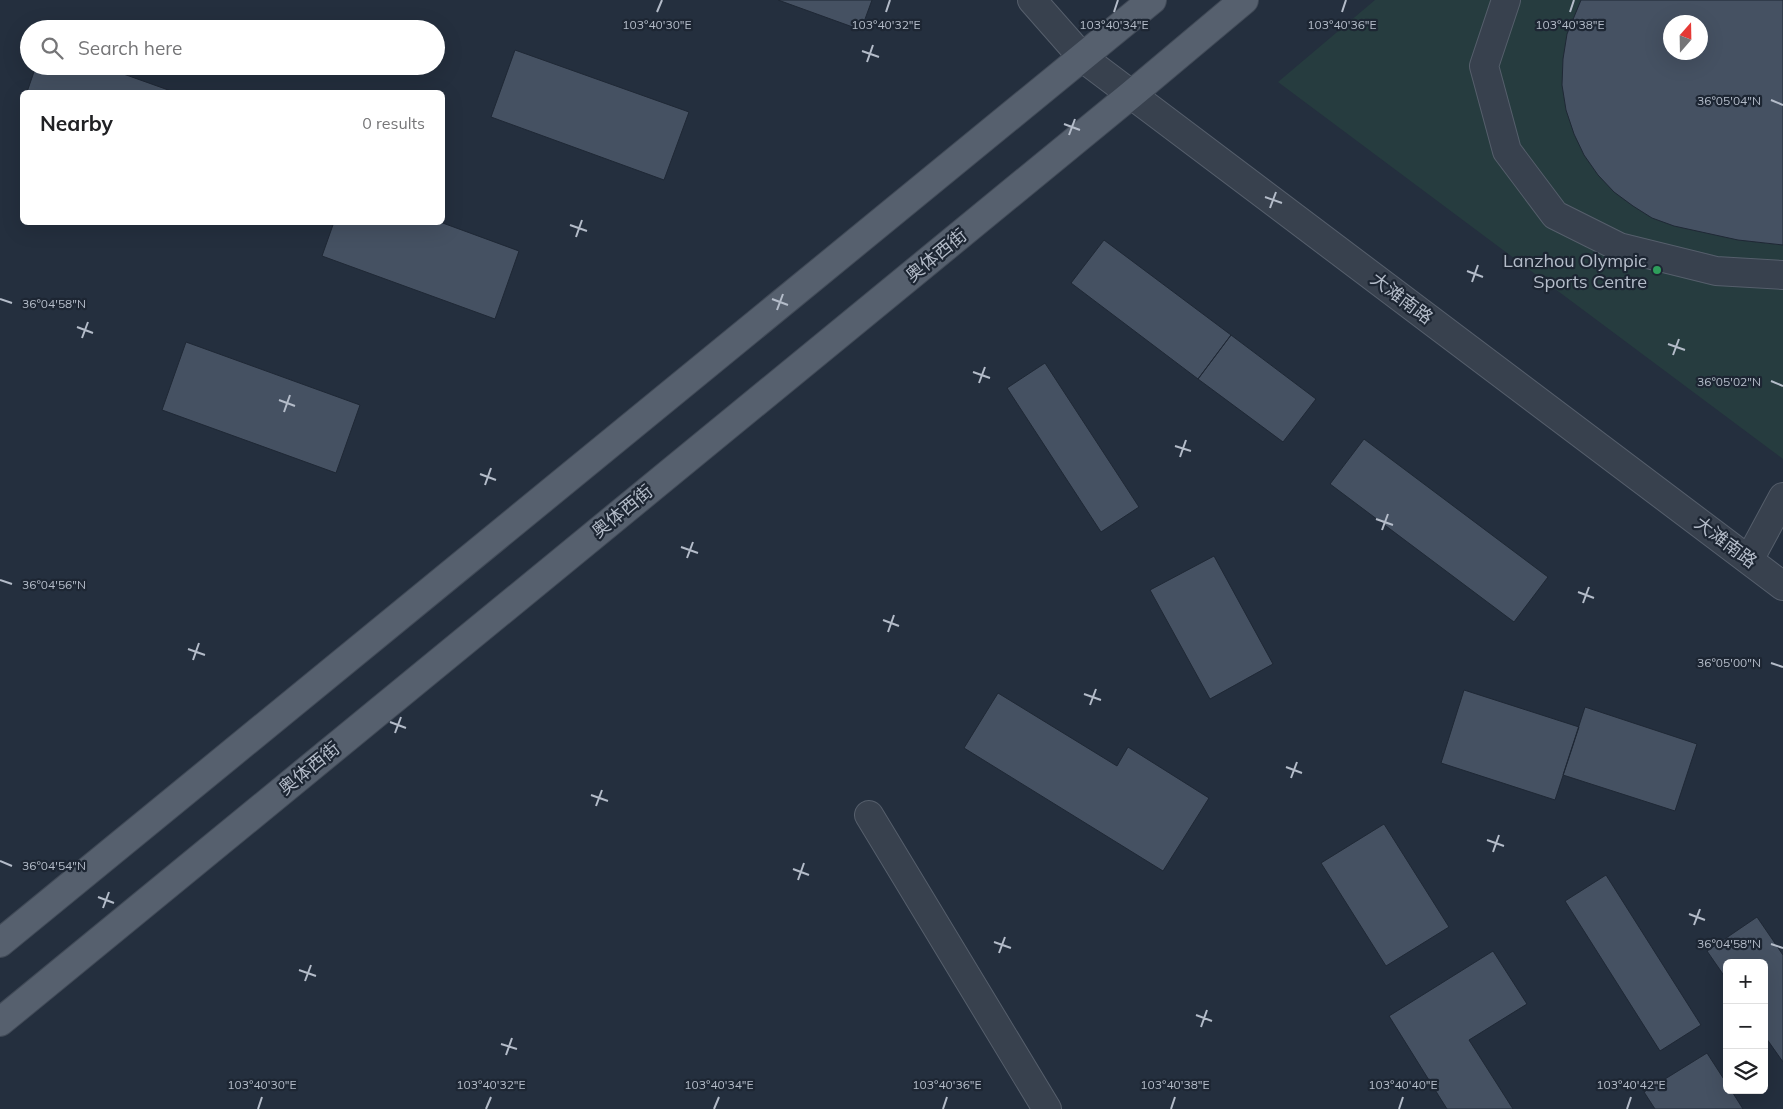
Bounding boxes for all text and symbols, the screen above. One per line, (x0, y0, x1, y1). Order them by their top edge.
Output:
north arrow (1663, 15, 1708, 60)
text: 103°40'30"E (622, 17, 692, 32)
text: 103°40'32"E (851, 17, 921, 32)
text: 103°40'34"E (1079, 17, 1149, 32)
text: 103°40'36"E (1307, 17, 1377, 32)
text: 103°40'38"E (1535, 17, 1605, 32)
search box (20, 20, 445, 75)
icon: search (38, 34, 66, 62)
text: Search here (78, 36, 182, 60)
text: 36°05'04"N (1697, 93, 1761, 108)
text: Nearby (40, 110, 113, 136)
text: 0 results (362, 113, 425, 133)
street label: 奥体西街 (901, 223, 971, 287)
place label: Lanzhou Olympic Sports Centre (1503, 249, 1647, 293)
marker: Lanzhou Olympic Sports Centre (1651, 264, 1663, 276)
street label: 大滩南路 (1366, 267, 1438, 329)
text: 36°04'58"N (22, 296, 86, 311)
text: 36°05'02"N (1697, 374, 1761, 389)
street label: 奥体西街 (587, 479, 657, 543)
street label: 大滩南路 (1690, 511, 1762, 573)
text: 36°04'56"N (22, 577, 86, 592)
text: 36°05'00"N (1697, 655, 1761, 670)
street label: 奥体西街 (274, 736, 344, 800)
text: 36°04'54"N (22, 858, 86, 873)
text: 36°04'58"N (1697, 936, 1761, 951)
map controls (1723, 959, 1768, 1094)
button: + (1723, 959, 1768, 1004)
button: − (1723, 1004, 1768, 1049)
button: layers (1723, 1049, 1768, 1094)
text: 103°40'30"E (227, 1077, 297, 1092)
text: 103°40'32"E (456, 1077, 526, 1092)
text: 103°40'34"E (684, 1077, 754, 1092)
text: 103°40'36"E (912, 1077, 982, 1092)
text: 103°40'38"E (1140, 1077, 1210, 1092)
text: 103°40'40"E (1368, 1077, 1438, 1092)
text: 103°40'42"E (1596, 1077, 1666, 1092)

